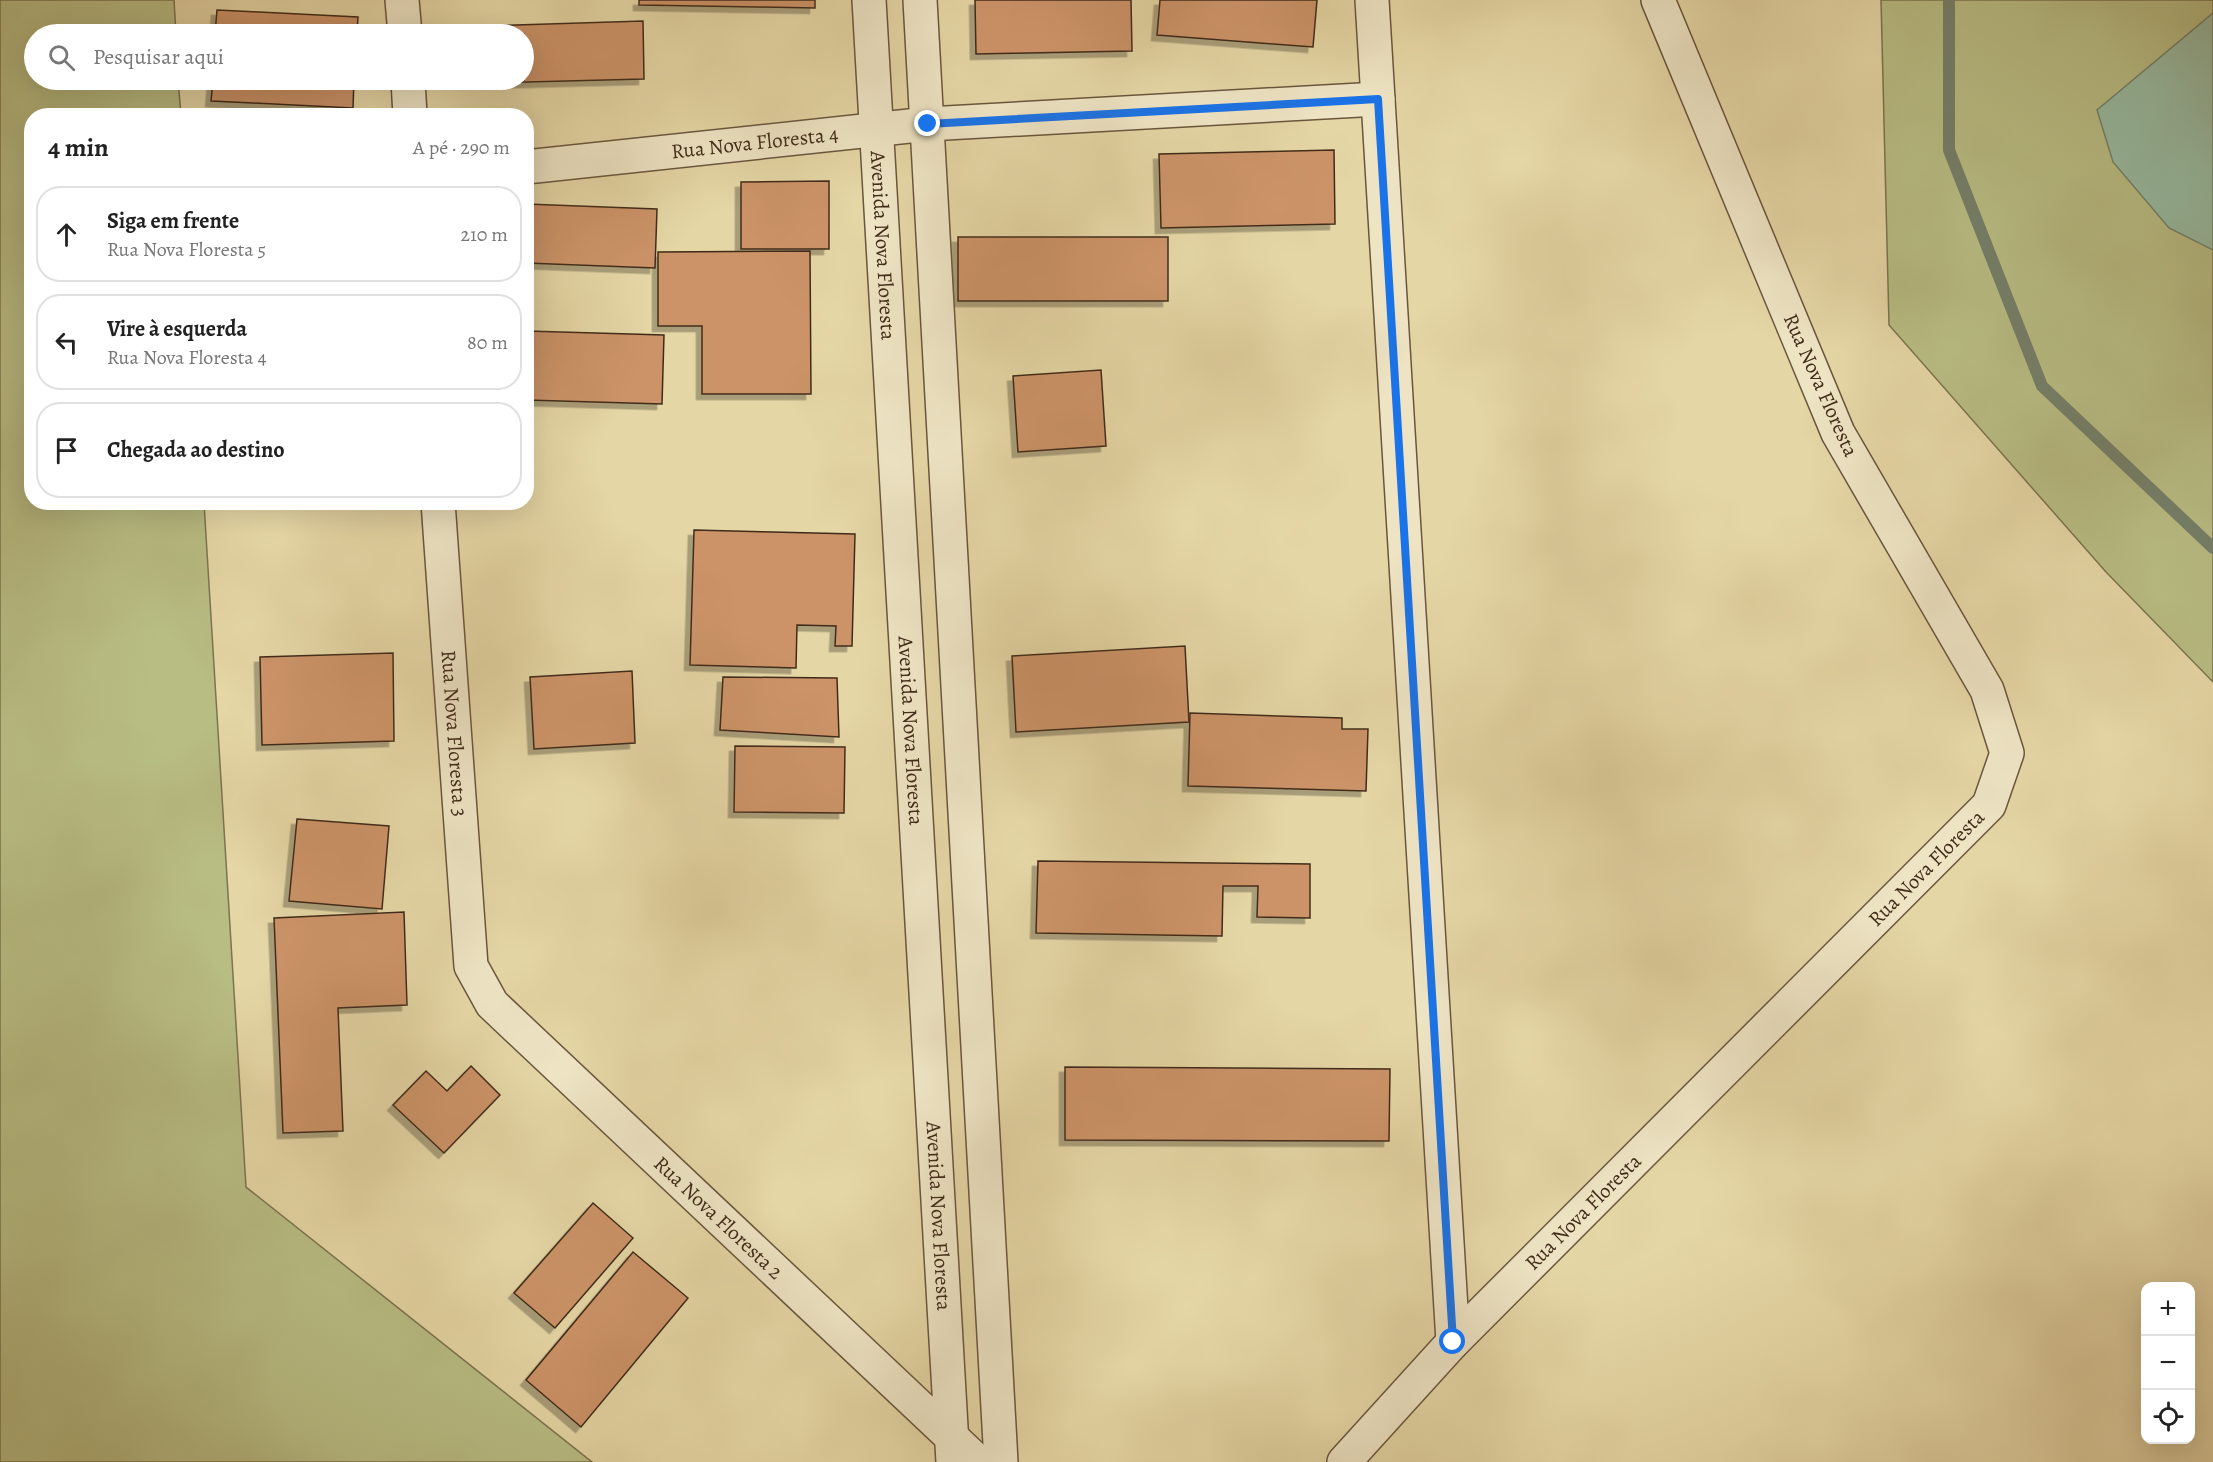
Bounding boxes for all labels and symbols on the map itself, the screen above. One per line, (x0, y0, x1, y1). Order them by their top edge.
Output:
route end (914, 110, 940, 136)
street label: Rua Nova Floresta 4 (670, 120, 840, 165)
street label: Avenida Nova Floresta (864, 149, 903, 341)
street label: Rua Nova Floresta (1777, 309, 1865, 461)
street label: Avenida Nova Floresta (892, 634, 930, 826)
street label: Rua Nova Floresta 3 (435, 649, 474, 818)
street label: Rua Nova Floresta (1862, 803, 1991, 932)
street label: Avenida Nova Floresta (919, 1120, 958, 1312)
street label: Rua Nova Floresta (1519, 1147, 1647, 1276)
street label: Rua Nova Floresta 2 (648, 1150, 789, 1285)
route start (1439, 1328, 1465, 1354)

